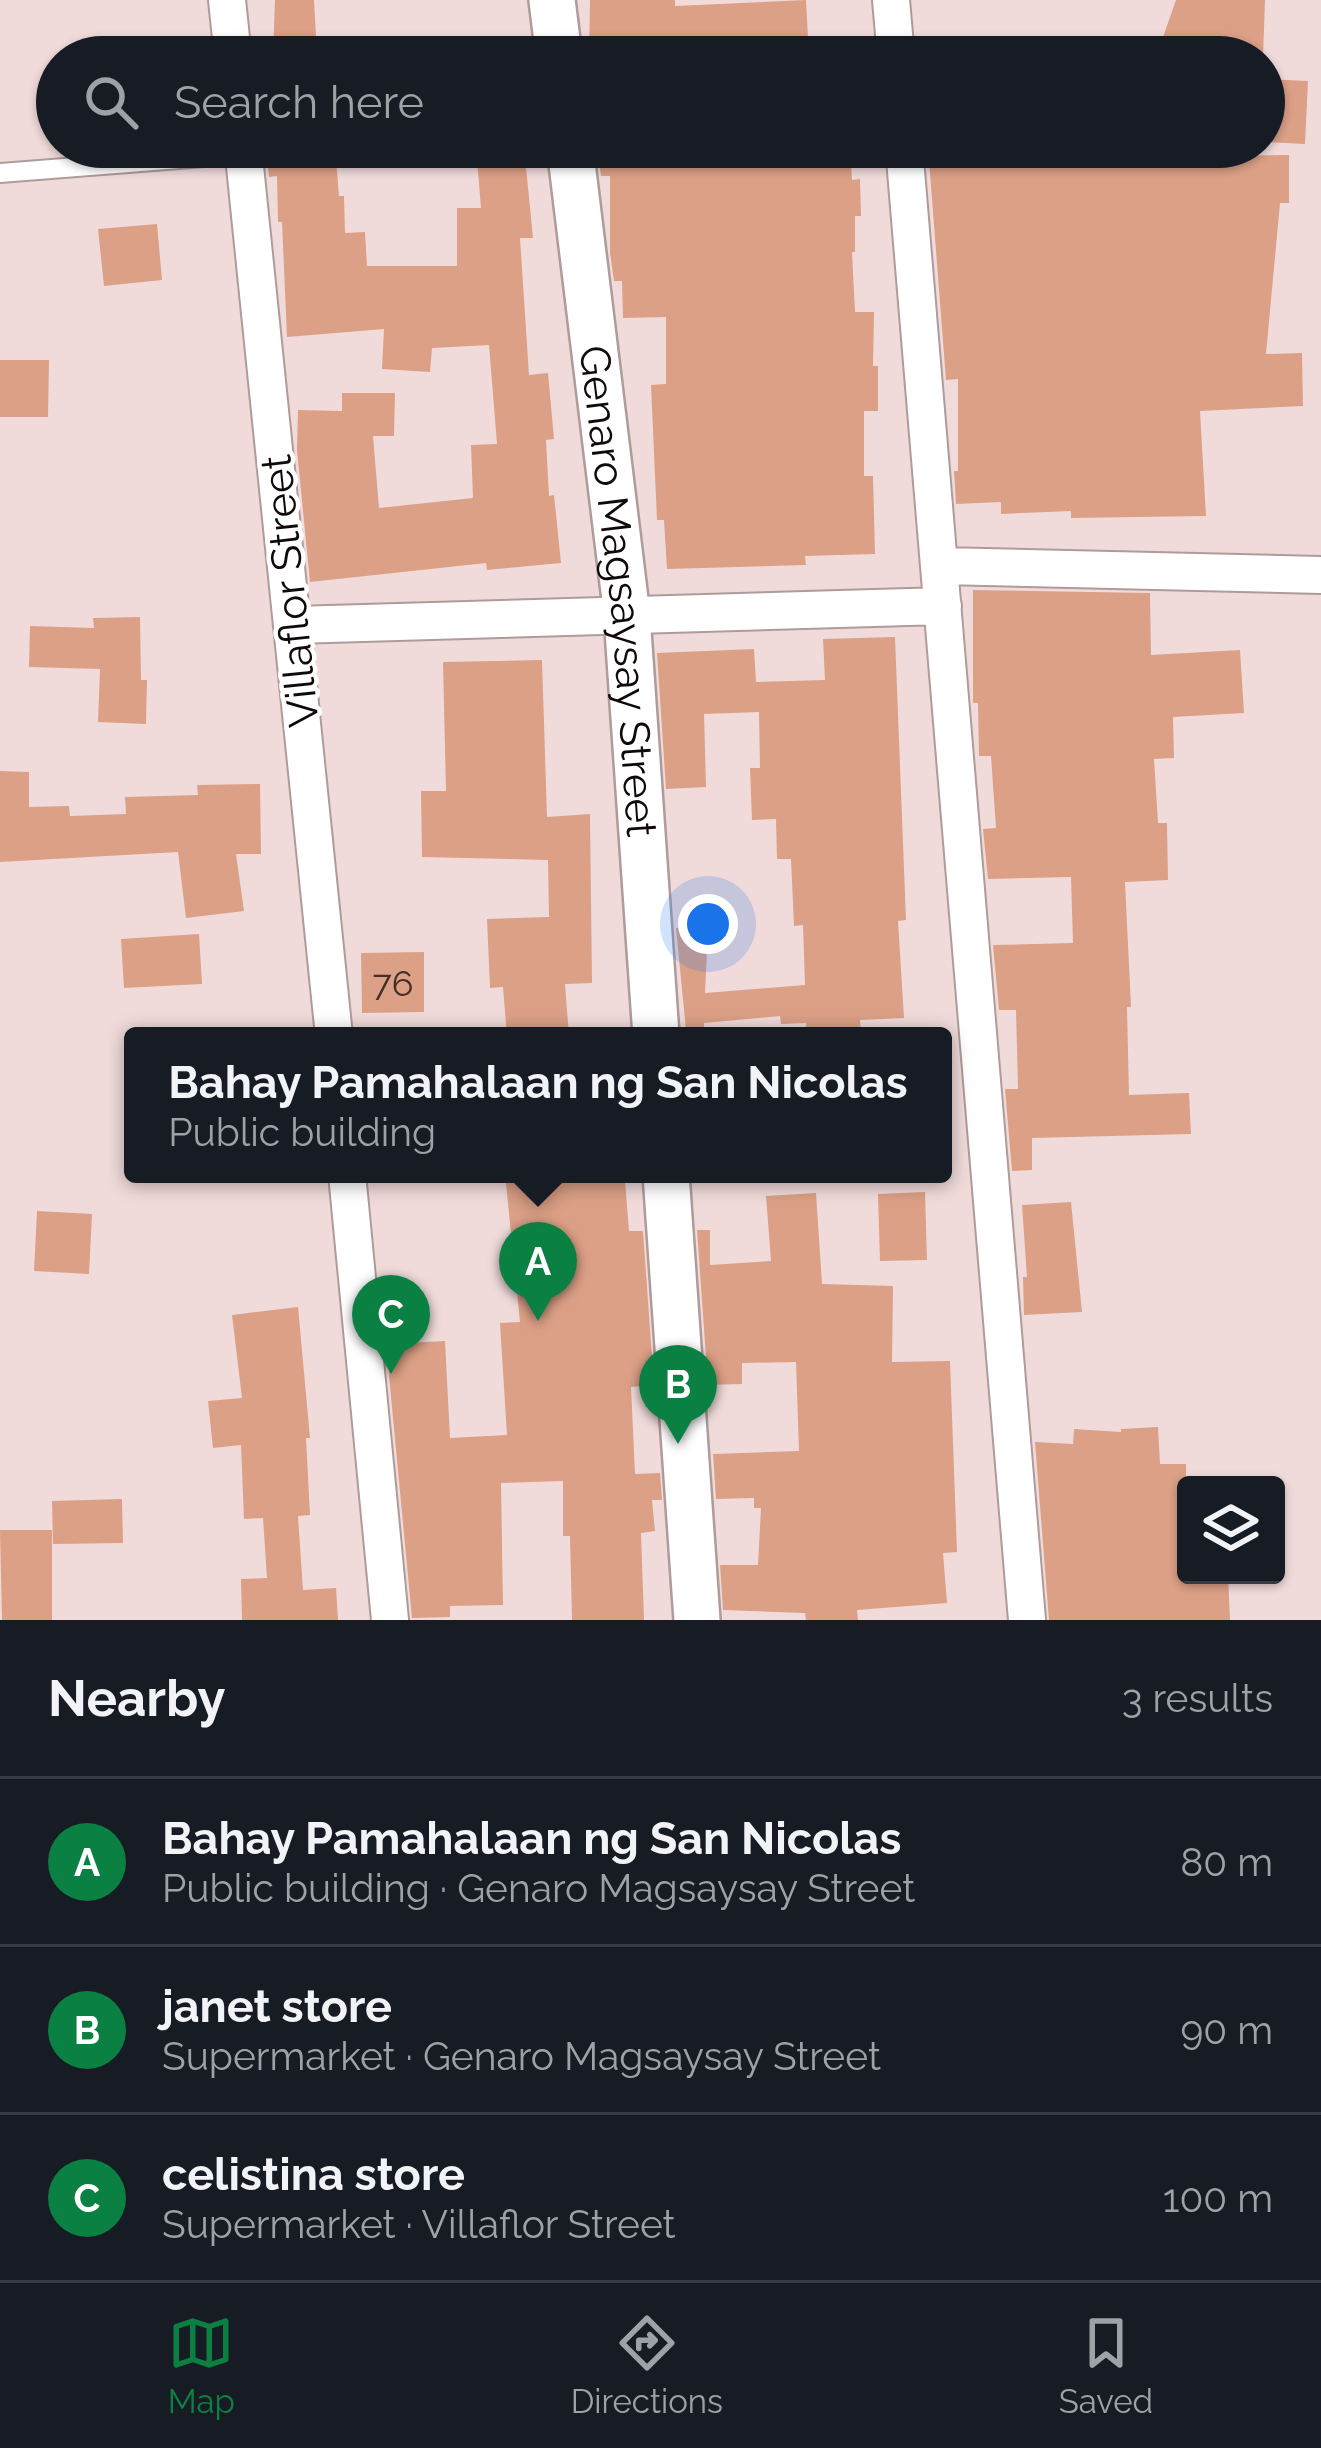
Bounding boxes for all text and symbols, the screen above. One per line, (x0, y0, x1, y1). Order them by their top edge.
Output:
search box (36, 36, 1285, 168)
icon: search (78, 69, 144, 135)
text: Search here (174, 76, 424, 129)
street label: Genaro Magsaysay Street (570, 343, 667, 838)
street label: Villaflor Street (251, 452, 329, 730)
your location (678, 894, 738, 954)
house number: 76 (373, 962, 413, 1004)
popup (124, 1027, 952, 1183)
text: Bahay Pamahalaan ng San Nicolas (168, 1056, 908, 1109)
text: Public building (168, 1109, 436, 1155)
pin: A (499, 1222, 577, 1321)
pin: C (352, 1275, 430, 1374)
pin: B (639, 1345, 717, 1444)
map controls (1177, 1476, 1285, 1584)
button: layers (1177, 1476, 1285, 1584)
text: Nearby (48, 1668, 225, 1728)
text: 3 results (1122, 1675, 1273, 1721)
text: Bahay Pamahalaan ng San Nicolas (162, 1812, 902, 1865)
text: A (74, 1839, 100, 1885)
text: 80 m (1180, 1839, 1273, 1885)
text: Public building · Genaro Magsaysay Street (162, 1865, 915, 1911)
text: janet store (162, 1980, 392, 2033)
text: B (74, 2007, 100, 2053)
text: 90 m (1180, 2007, 1273, 2053)
text: Supermarket · Genaro Magsaysay Street (162, 2033, 881, 2079)
text: celistina store (162, 2148, 465, 2201)
text: C (74, 2175, 100, 2221)
text: 100 m (1163, 2175, 1273, 2221)
text: Supermarket · Villaflor Street (162, 2201, 676, 2247)
tab: Map (168, 2310, 235, 2421)
tab: Directions (571, 2310, 723, 2421)
tab: Saved (1059, 2310, 1153, 2421)

